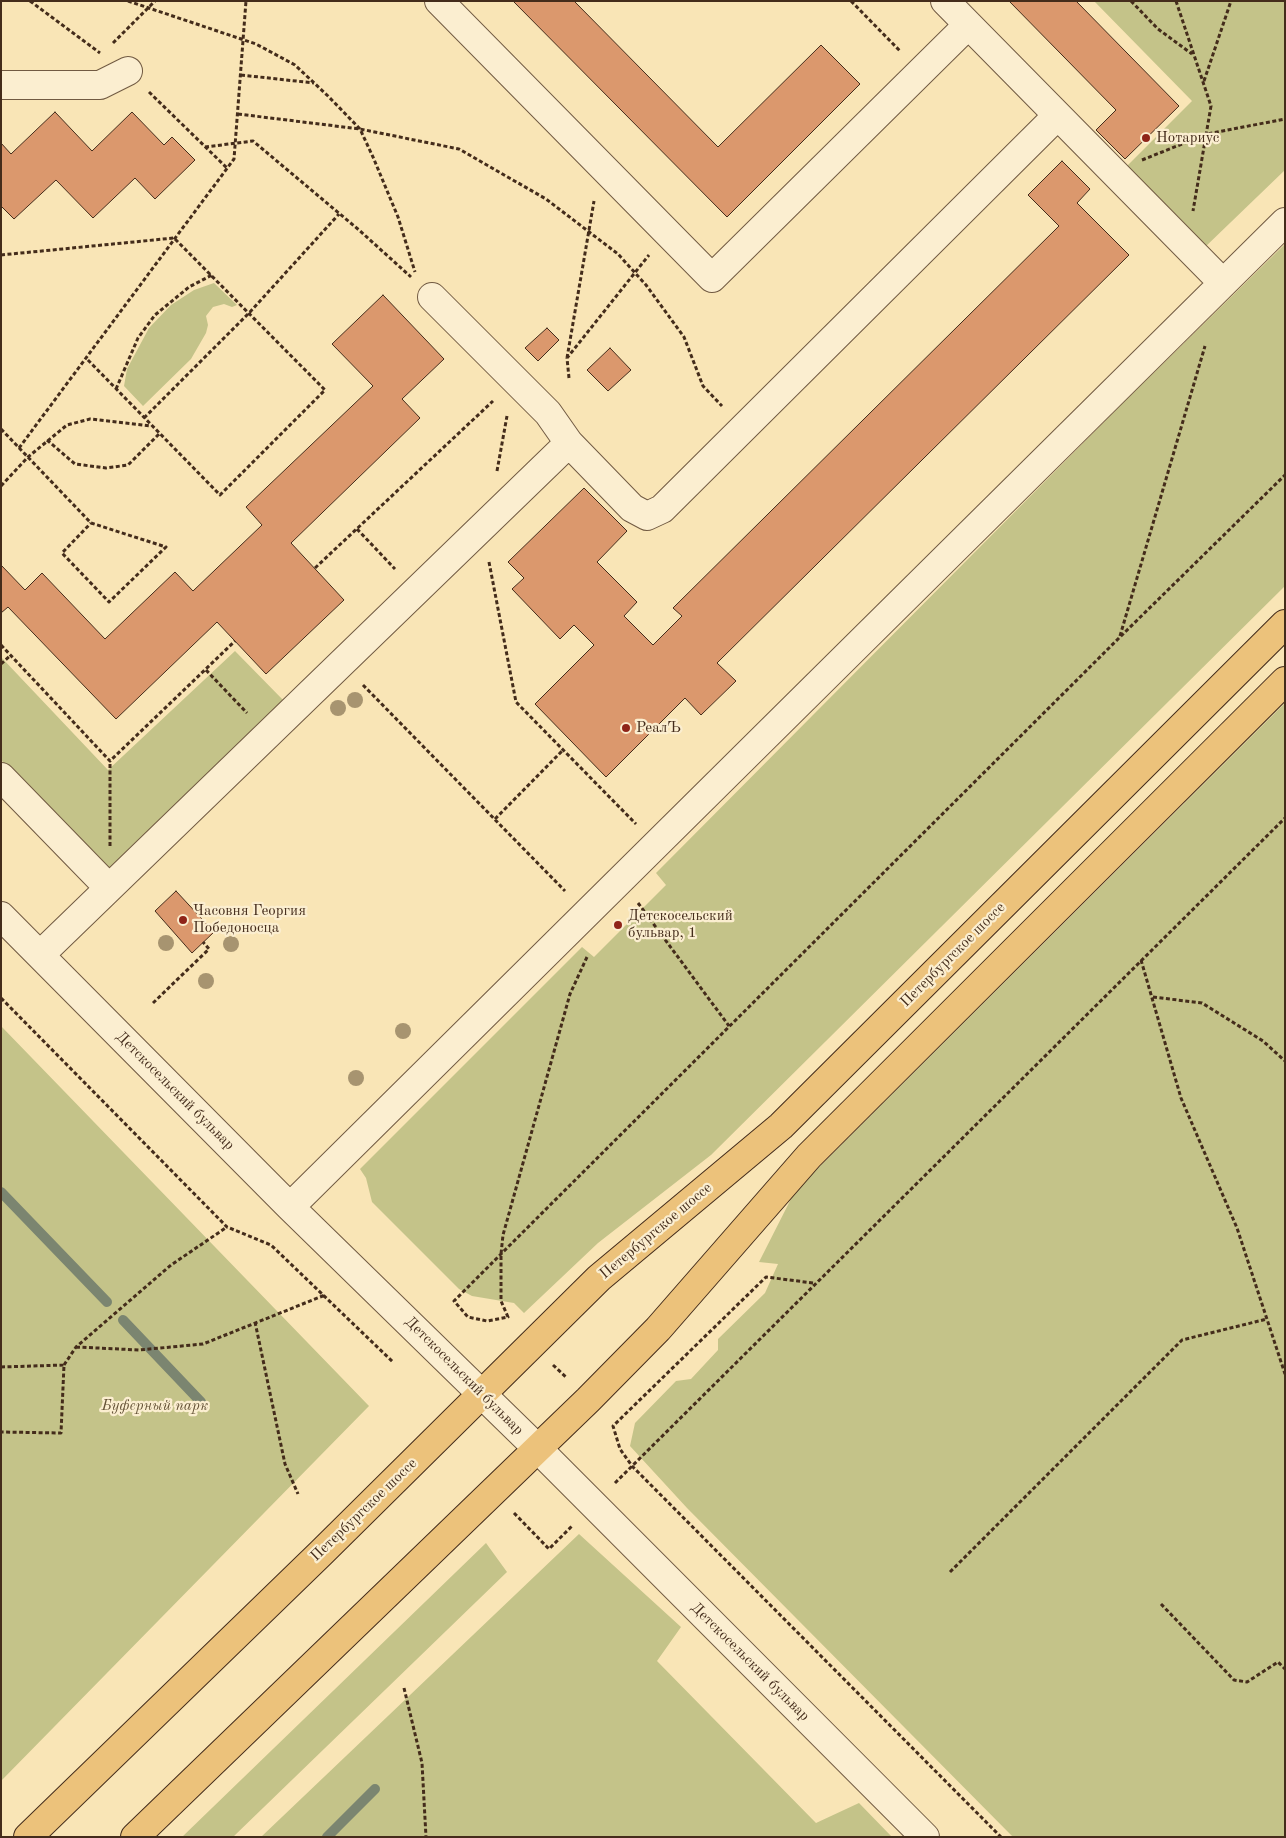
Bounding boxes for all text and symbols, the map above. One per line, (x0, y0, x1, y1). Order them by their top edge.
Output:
place label: Нотариус (1156, 129, 1219, 147)
marker: Нотариус (1140, 132, 1152, 144)
place label: РеалЪ (636, 719, 681, 737)
marker: РеалЪ (620, 722, 632, 734)
street label: Петербургское шоссе (897, 899, 1009, 1011)
place label: Часовня Георгия Победоносца (193, 902, 306, 937)
place label: Детскосельский бульвар, 1 (628, 907, 733, 942)
marker: Часовня Георгия Победоносца (177, 914, 189, 926)
marker: Детскосельский бульвар, 1 (612, 919, 624, 931)
street label: Детскосельский бульвар (112, 1028, 238, 1154)
street label: Петербургское шоссе (596, 1179, 716, 1283)
street label: Детскосельский бульвар (401, 1313, 527, 1439)
park label: Буферный парк (102, 1397, 208, 1415)
street label: Петербургское шоссе (307, 1455, 421, 1565)
street label: Детскосельский бульвар (687, 1599, 813, 1725)

